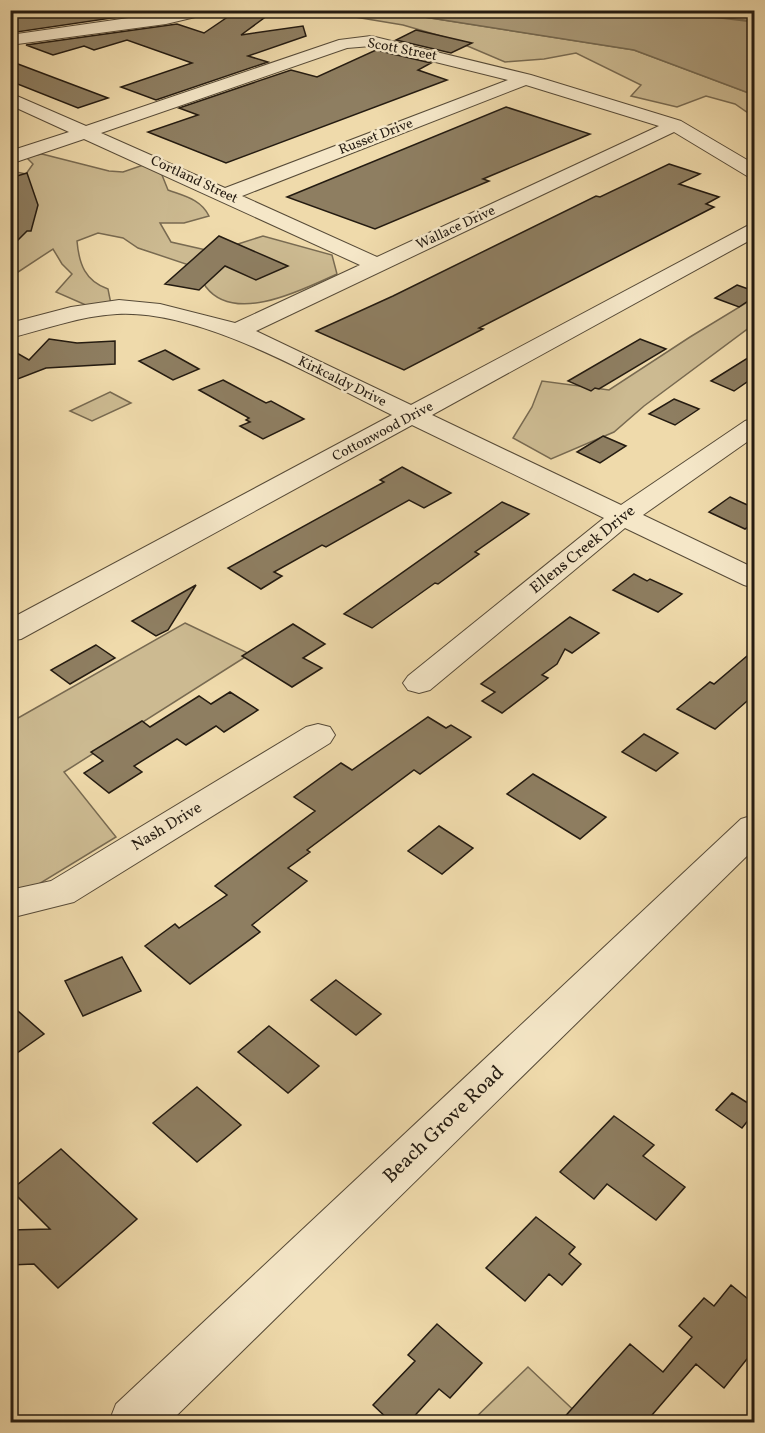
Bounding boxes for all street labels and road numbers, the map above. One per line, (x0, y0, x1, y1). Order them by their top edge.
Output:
street label: Scott Street (366, 34, 439, 66)
street label: Russet Drive (336, 114, 416, 160)
street label: Cortland Street (147, 151, 241, 209)
street label: Wallace Drive (413, 201, 499, 255)
street label: Kirkcaldy Drive (294, 352, 390, 412)
street label: Cottonwood Drive (329, 397, 437, 467)
street label: Ellens Creek Drive (526, 501, 640, 599)
street label: Nash Drive (128, 797, 206, 857)
street label: Beach Grove Road (377, 1060, 511, 1190)

